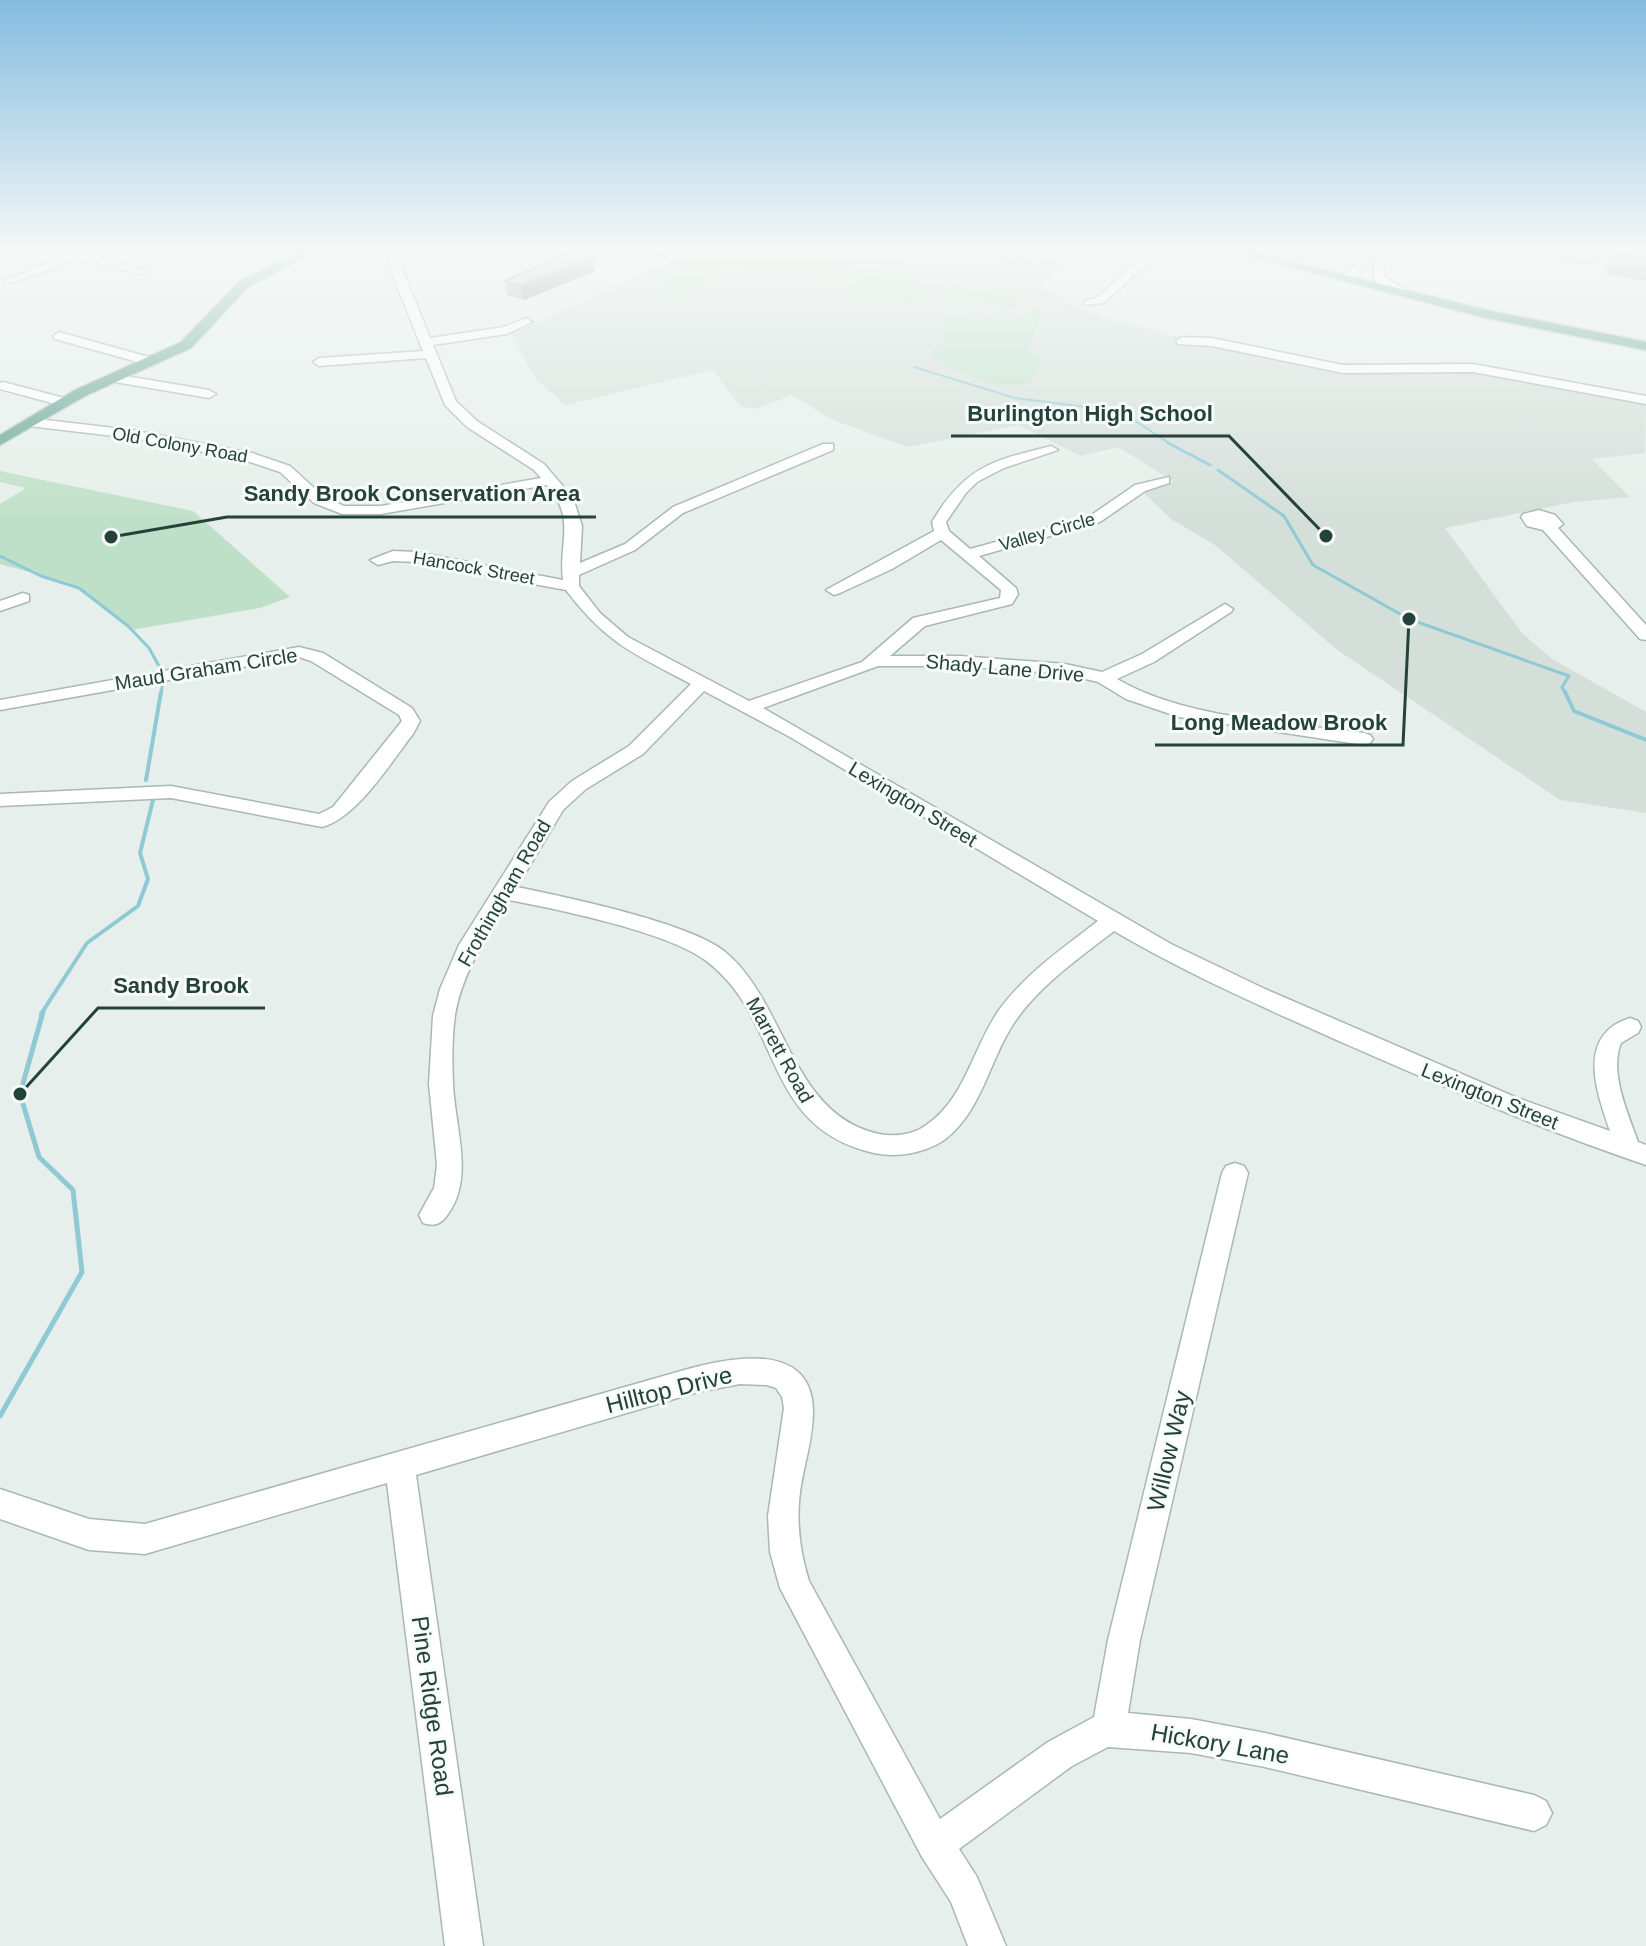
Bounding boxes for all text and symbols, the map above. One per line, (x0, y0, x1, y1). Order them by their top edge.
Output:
callout: Burlington High School (951, 390, 1229, 436)
text: Burlington High School (967, 401, 1213, 426)
street label: Old Colony Road (111, 423, 249, 467)
callout: Sandy Brook Conservation Area (227, 471, 596, 517)
text: Sandy Brook Conservation Area (244, 481, 581, 506)
street label: Valley Circle (997, 509, 1097, 555)
street label: Hancock Street (412, 547, 536, 589)
street label: Maud Graham Circle (113, 644, 299, 694)
street label: Shady Lane Drive (925, 650, 1085, 686)
callout: Long Meadow Brook (1155, 699, 1403, 745)
text: Long Meadow Brook (1171, 710, 1388, 735)
street label: Lexington Street (845, 757, 981, 851)
street label: Frothingham Road (453, 816, 555, 970)
callout: Sandy Brook (98, 962, 265, 1008)
text: Sandy Brook (113, 973, 250, 998)
street label: Marrett Road (742, 994, 818, 1106)
street label: Lexington Street (1418, 1059, 1562, 1134)
street label: Hilltop Drive (603, 1361, 735, 1418)
street label: Willow Way (1142, 1388, 1196, 1514)
street label: Pine Ridge Road (406, 1614, 458, 1798)
street label: Hickory Lane (1149, 1718, 1291, 1769)

